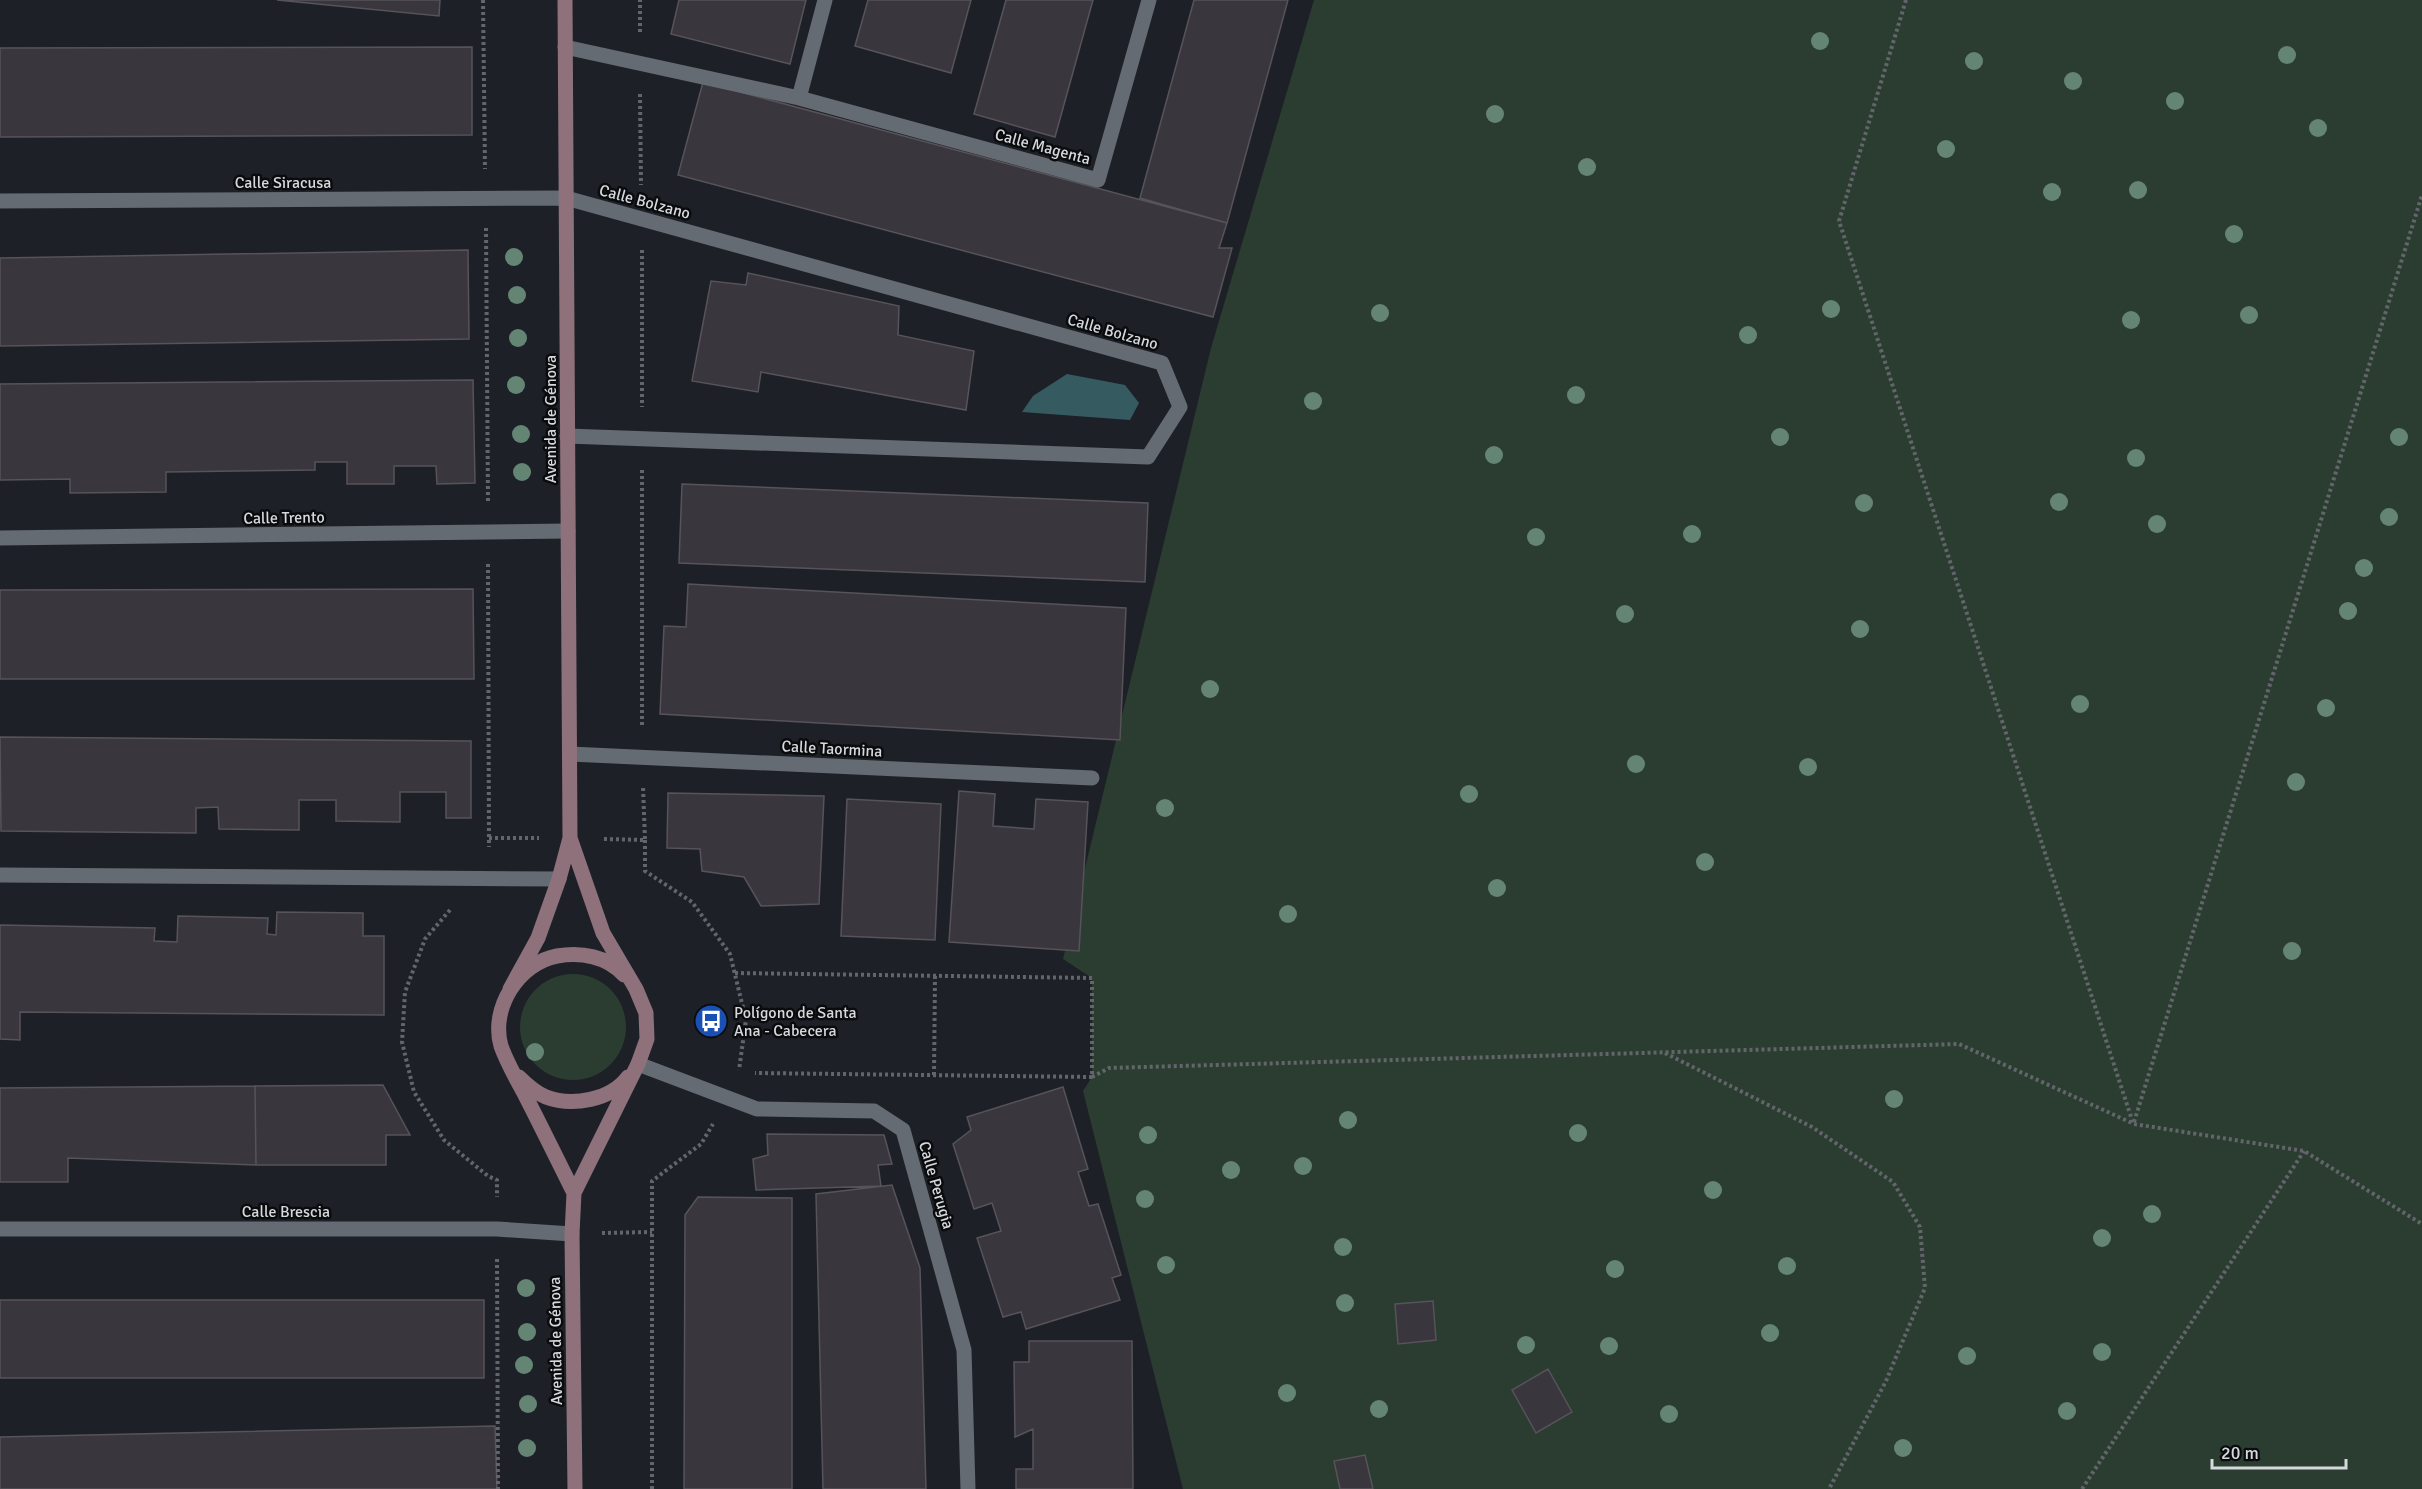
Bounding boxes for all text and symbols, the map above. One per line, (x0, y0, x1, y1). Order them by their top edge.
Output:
street label: Calle Magenta (993, 125, 1093, 169)
street label: Calle Siracusa (235, 173, 331, 193)
street label: Calle Bolzano (597, 180, 693, 224)
street label: Calle Bolzano (1065, 309, 1160, 354)
street label: Avenida de Génova (541, 355, 561, 483)
street label: Calle Trento (243, 507, 325, 529)
street label: Calle Taormina (781, 736, 883, 762)
bus stop icon: Polígono de Santa Ana - Cabecera (693, 1003, 729, 1039)
place label: Polígono de Santa Ana - Cabecera (734, 1003, 857, 1041)
street label: Calle Perugia (914, 1139, 958, 1231)
street label: Calle Brescia (242, 1202, 330, 1222)
street label: Avenida de Génova (545, 1277, 567, 1405)
scale bar (2212, 1432, 2346, 1470)
text: 20 m (2221, 1442, 2259, 1464)

